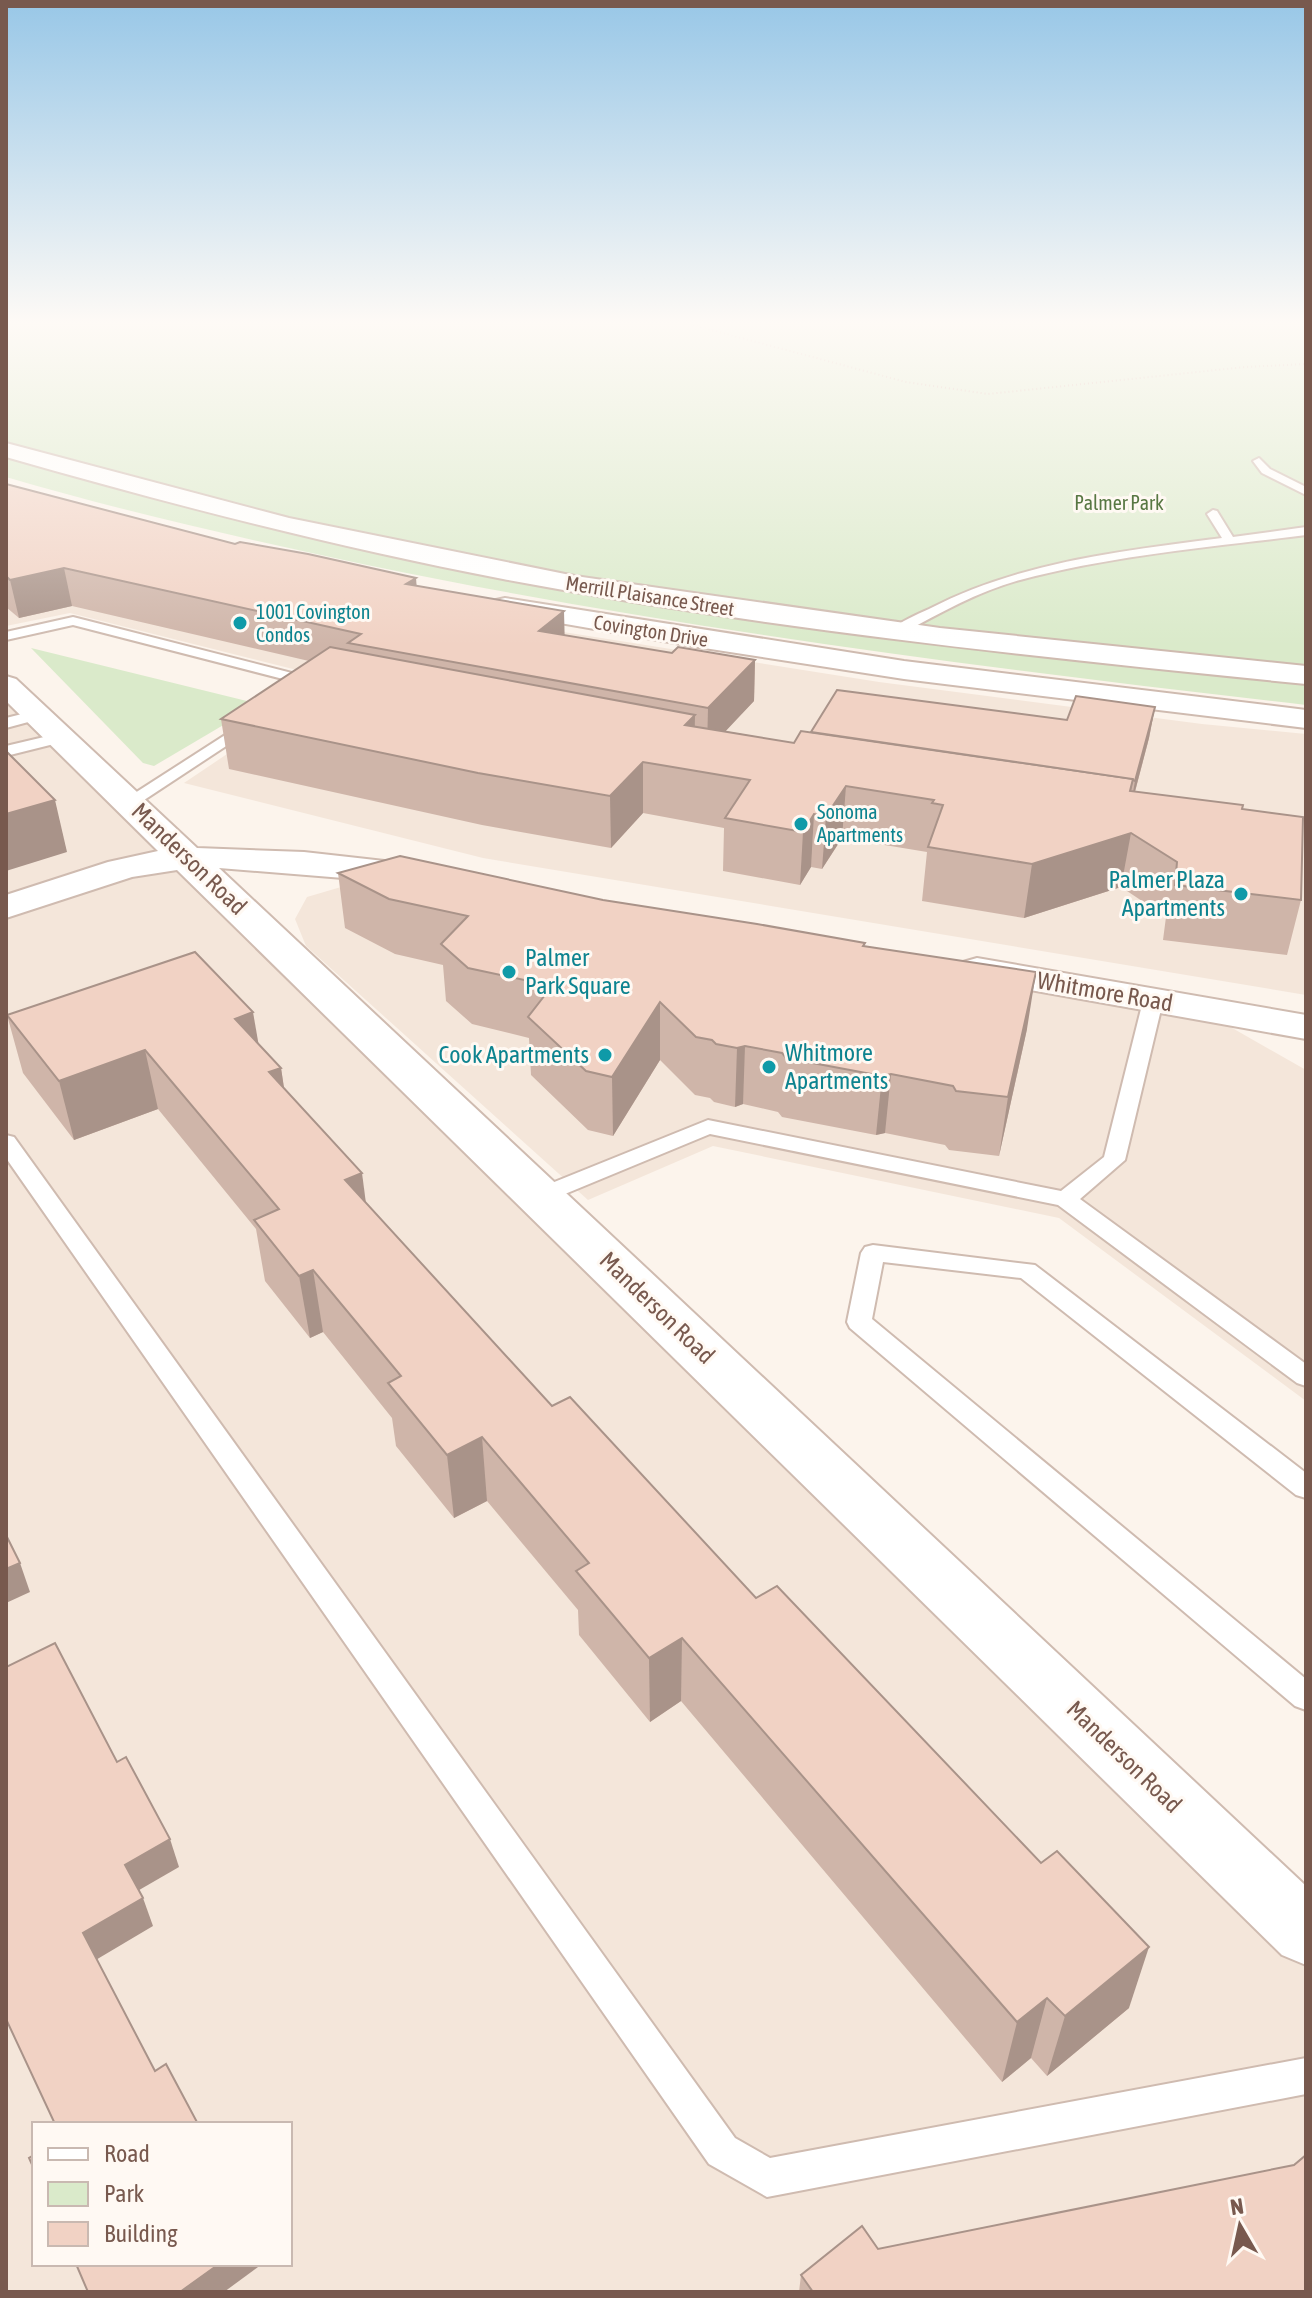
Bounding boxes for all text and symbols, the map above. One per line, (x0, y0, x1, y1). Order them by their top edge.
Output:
park label: Palmer Park (1074, 491, 1164, 514)
street label: Merrill Plaisance Street (564, 571, 736, 620)
place label: 1001 Covington Condos (256, 600, 370, 646)
street label: Covington Drive (592, 610, 710, 651)
marker: 1001 Covington Condos (231, 614, 249, 632)
street label: Manderson Road (126, 797, 252, 920)
place label: Sonoma Apartments (817, 800, 903, 846)
marker: Sonoma Apartments (792, 815, 810, 833)
place label: Palmer Plaza Apartments (1109, 866, 1225, 921)
marker: Palmer Plaza Apartments (1232, 885, 1250, 903)
place label: Palmer Park Square (525, 944, 631, 999)
marker: Palmer Park Square (500, 963, 518, 981)
street label: Whitmore Road (1035, 966, 1175, 1017)
place label: Whitmore Apartments (785, 1039, 888, 1094)
place label: Cook Apartments (439, 1041, 589, 1068)
marker: Cook Apartments (596, 1046, 614, 1064)
marker: Whitmore Apartments (760, 1058, 778, 1076)
street label: Manderson Road (594, 1246, 720, 1369)
street label: Manderson Road (1061, 1695, 1187, 1818)
legend (32, 2122, 292, 2266)
text: Road (104, 2140, 150, 2167)
text: Park (104, 2180, 145, 2207)
north arrow (1200, 2186, 1280, 2266)
text: N (1228, 2192, 1245, 2220)
text: Building (104, 2220, 178, 2247)

